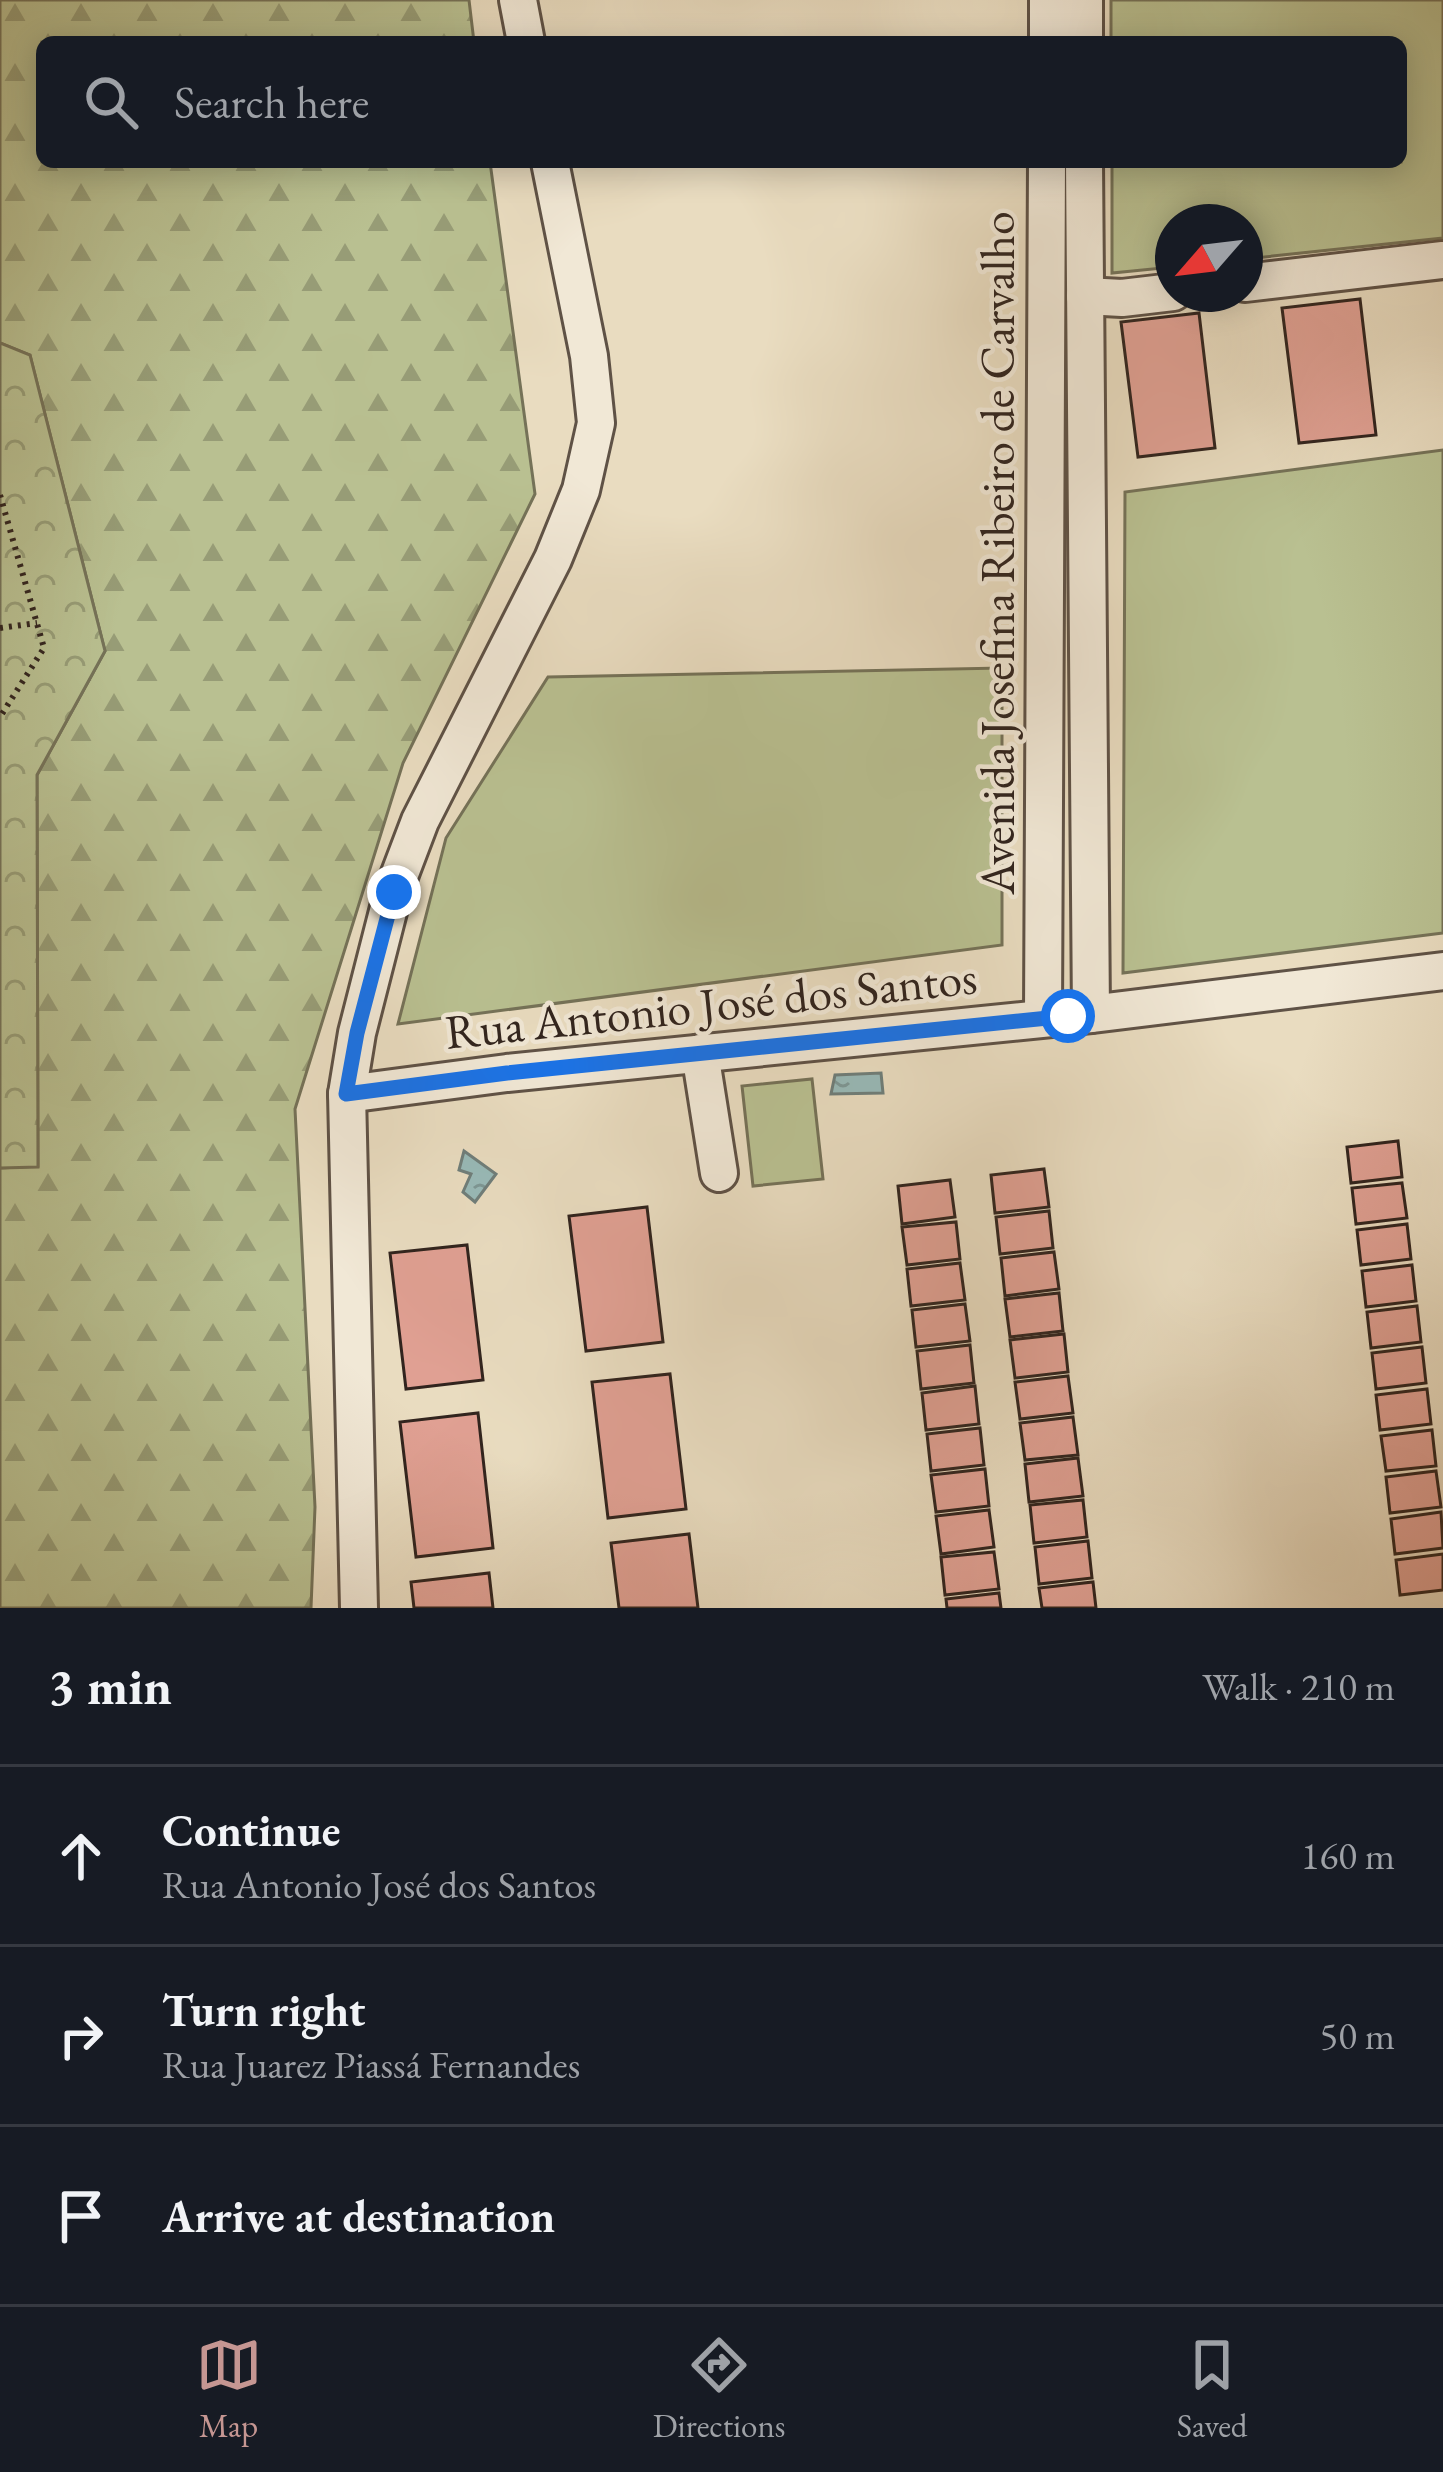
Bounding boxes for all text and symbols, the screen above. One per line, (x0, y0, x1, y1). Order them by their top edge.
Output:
search box (36, 36, 1407, 168)
icon: search (78, 69, 144, 135)
text: Search here (174, 73, 369, 131)
north arrow (1155, 204, 1263, 312)
street label: Avenida Josefina Ribeiro de Carvalho (966, 211, 1028, 896)
route end (367, 865, 421, 919)
street label: Rua Antonio José dos Santos (442, 945, 980, 1063)
route start (1041, 989, 1095, 1043)
text: 3 min (48, 1653, 172, 1719)
text: Walk · 210 m (1202, 1661, 1395, 1712)
text: Continue (162, 1801, 340, 1859)
icon: ahead (48, 1823, 114, 1889)
text: 160 m (1301, 1830, 1395, 1881)
text: Rua Antonio José dos Santos (162, 1859, 596, 1910)
text: Turn right (162, 1981, 365, 2039)
icon: right (48, 2003, 114, 2069)
text: 50 m (1319, 2010, 1395, 2061)
text: Rua Juarez Piassá Fernandes (162, 2039, 580, 2090)
icon: arrive (48, 2183, 114, 2249)
text: Arrive at destination (162, 2187, 555, 2245)
tab: Map (196, 2332, 262, 2447)
tab: Directions (653, 2332, 786, 2447)
tab: Saved (1177, 2332, 1247, 2447)

